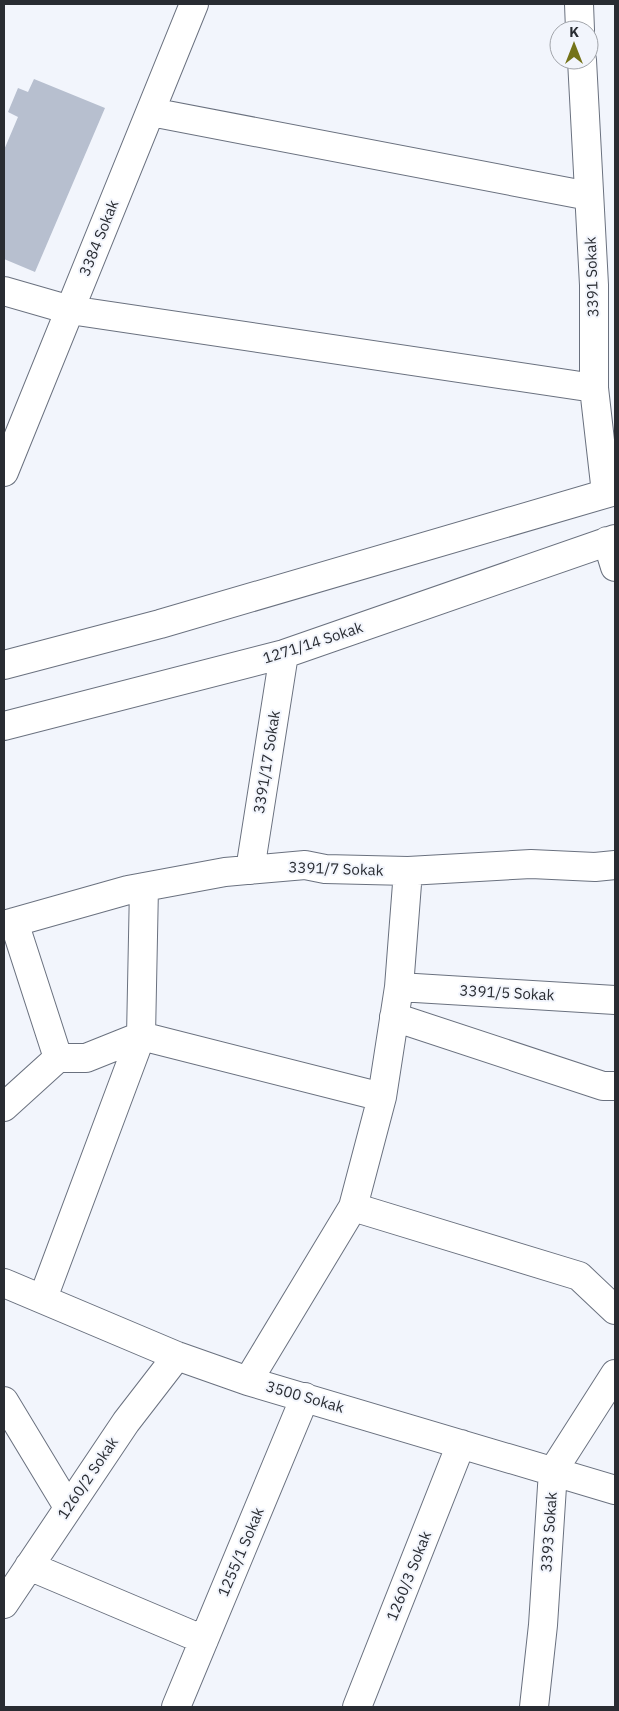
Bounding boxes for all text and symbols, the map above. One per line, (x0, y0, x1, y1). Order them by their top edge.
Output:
north arrow (549, 20, 599, 70)
text: K (569, 23, 579, 41)
street label: 3384 Sokak (75, 197, 122, 279)
street label: 3391 Sokak (581, 236, 602, 318)
street label: 1271/14 Sokak (260, 617, 365, 668)
street label: 3391/17 Sokak (249, 709, 284, 815)
street label: 3391/7 Sokak (288, 857, 384, 880)
street label: 3391/5 Sokak (459, 981, 555, 1004)
street label: 3500 Sokak (264, 1376, 346, 1417)
street label: 1260/2 Sokak (53, 1433, 122, 1522)
street label: 3393 Sokak (536, 1491, 561, 1573)
street label: 1255/1 Sokak (213, 1504, 268, 1599)
street label: 1260/3 Sokak (382, 1528, 435, 1623)

